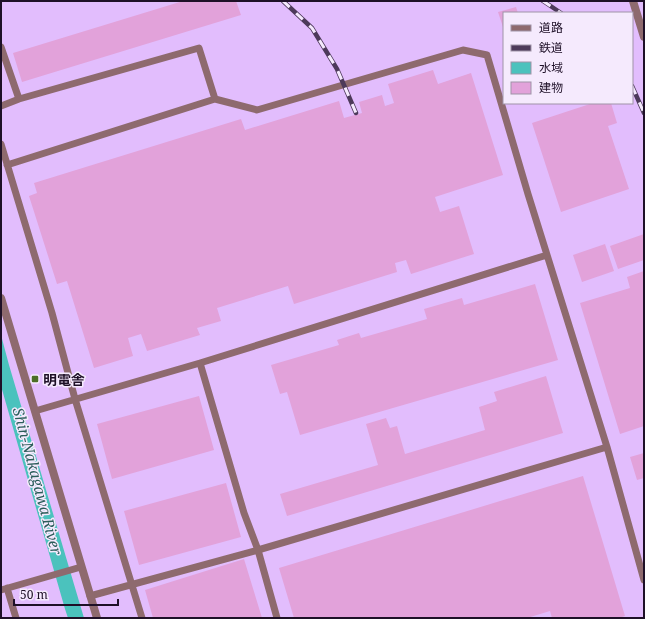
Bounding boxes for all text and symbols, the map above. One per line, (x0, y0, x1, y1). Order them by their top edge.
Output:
legend (503, 12, 633, 104)
text: 道路 (539, 19, 563, 36)
text: 鉄道 (539, 39, 563, 56)
text: 水域 (539, 59, 563, 76)
text: 建物 (539, 79, 563, 96)
place label: 明電舎 (43, 370, 85, 389)
marker: 明電舎 (30, 374, 40, 384)
water label: Shin-Nakagawa River (9, 405, 68, 558)
scale bar (14, 581, 118, 607)
text: 50 m (20, 586, 48, 603)

